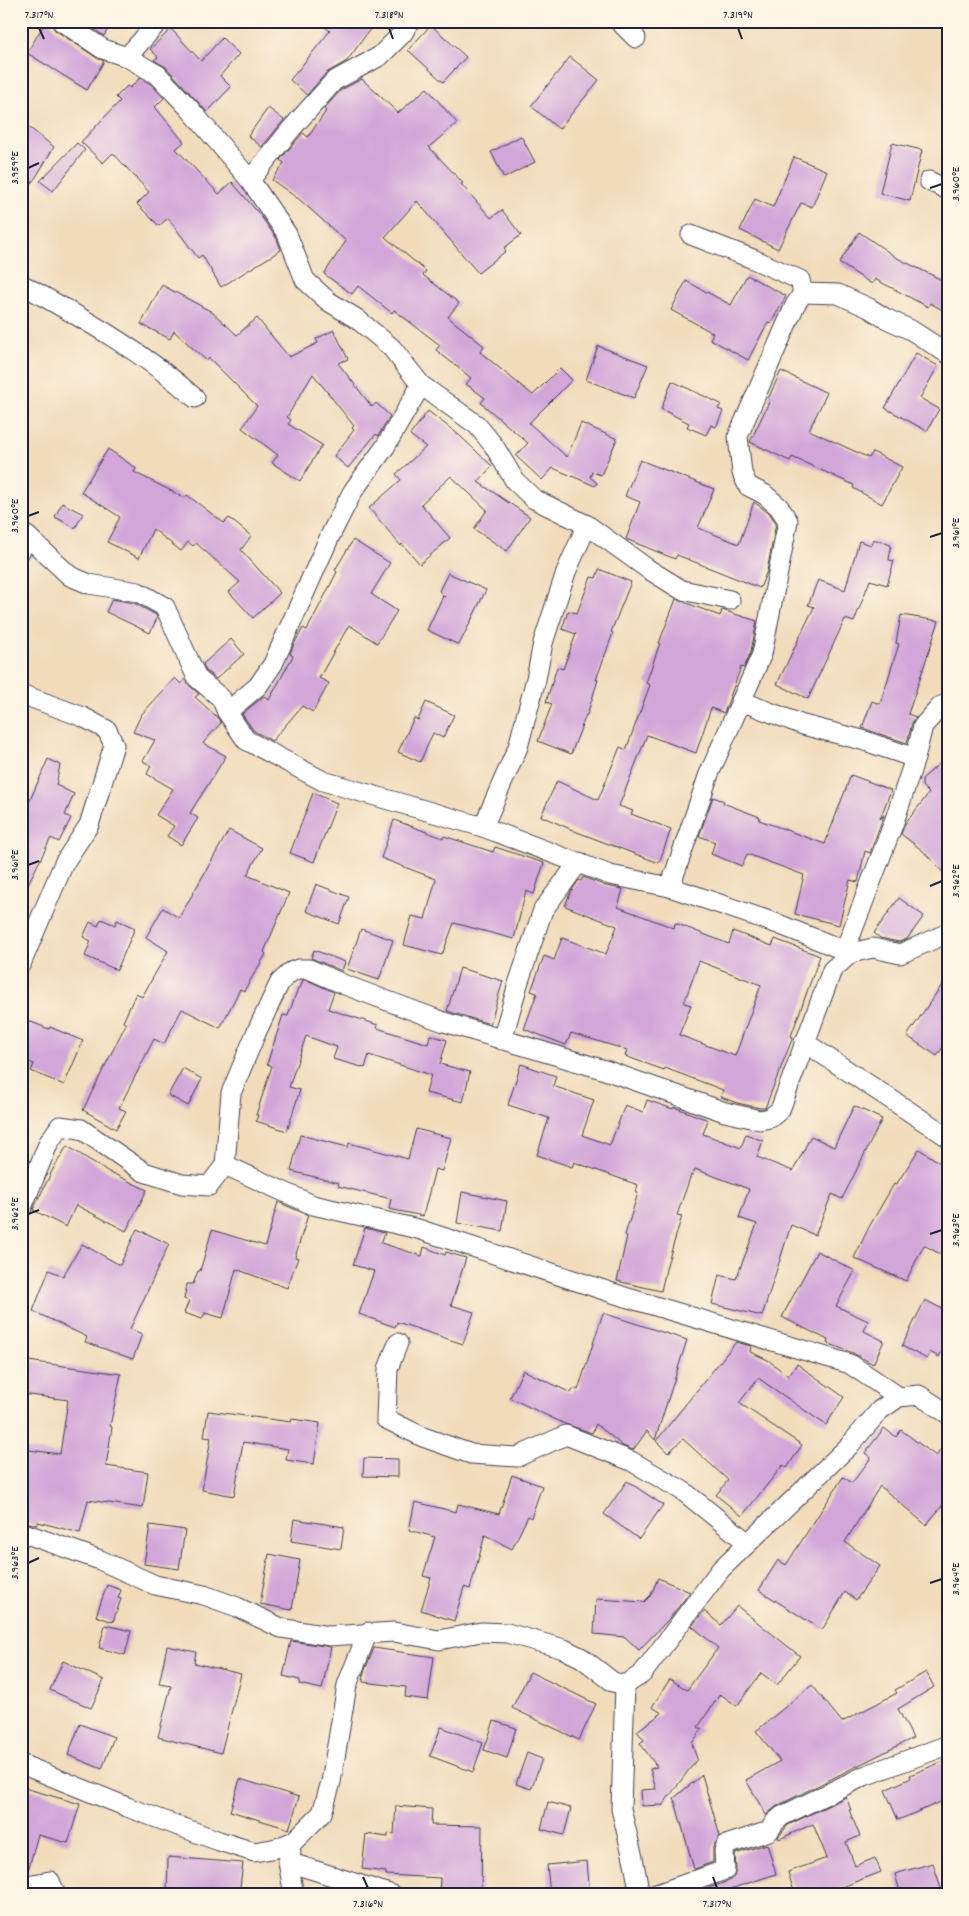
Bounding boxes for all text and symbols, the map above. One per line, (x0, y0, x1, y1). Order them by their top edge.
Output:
text: 7.317°N (25, 7, 54, 24)
text: 7.318°N (374, 7, 404, 24)
text: 7.319°N (723, 7, 753, 24)
text: 3.959°E (7, 151, 24, 185)
text: 3.960°E (948, 166, 965, 201)
text: 3.960°E (7, 498, 24, 533)
text: 3.961°E (948, 517, 965, 548)
text: 3.961°E (7, 849, 24, 880)
text: 3.962°E (948, 864, 965, 898)
text: 3.962°E (7, 1197, 24, 1231)
text: 3.963°E (948, 1213, 965, 1247)
text: 3.963°E (7, 1546, 24, 1580)
text: 3.964°E (948, 1562, 965, 1595)
text: 7.316°N (353, 1896, 383, 1913)
text: 7.317°N (703, 1896, 732, 1913)

